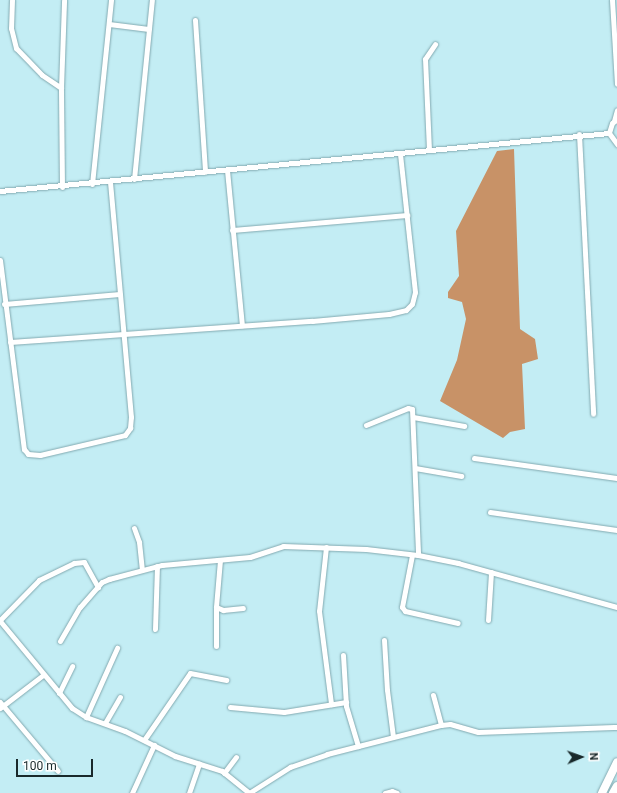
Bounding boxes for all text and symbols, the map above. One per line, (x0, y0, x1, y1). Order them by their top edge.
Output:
north arrow (561, 737, 601, 777)
scale bar (18, 751, 95, 777)
text: N (587, 752, 600, 761)
text: 100 m (23, 759, 57, 773)

